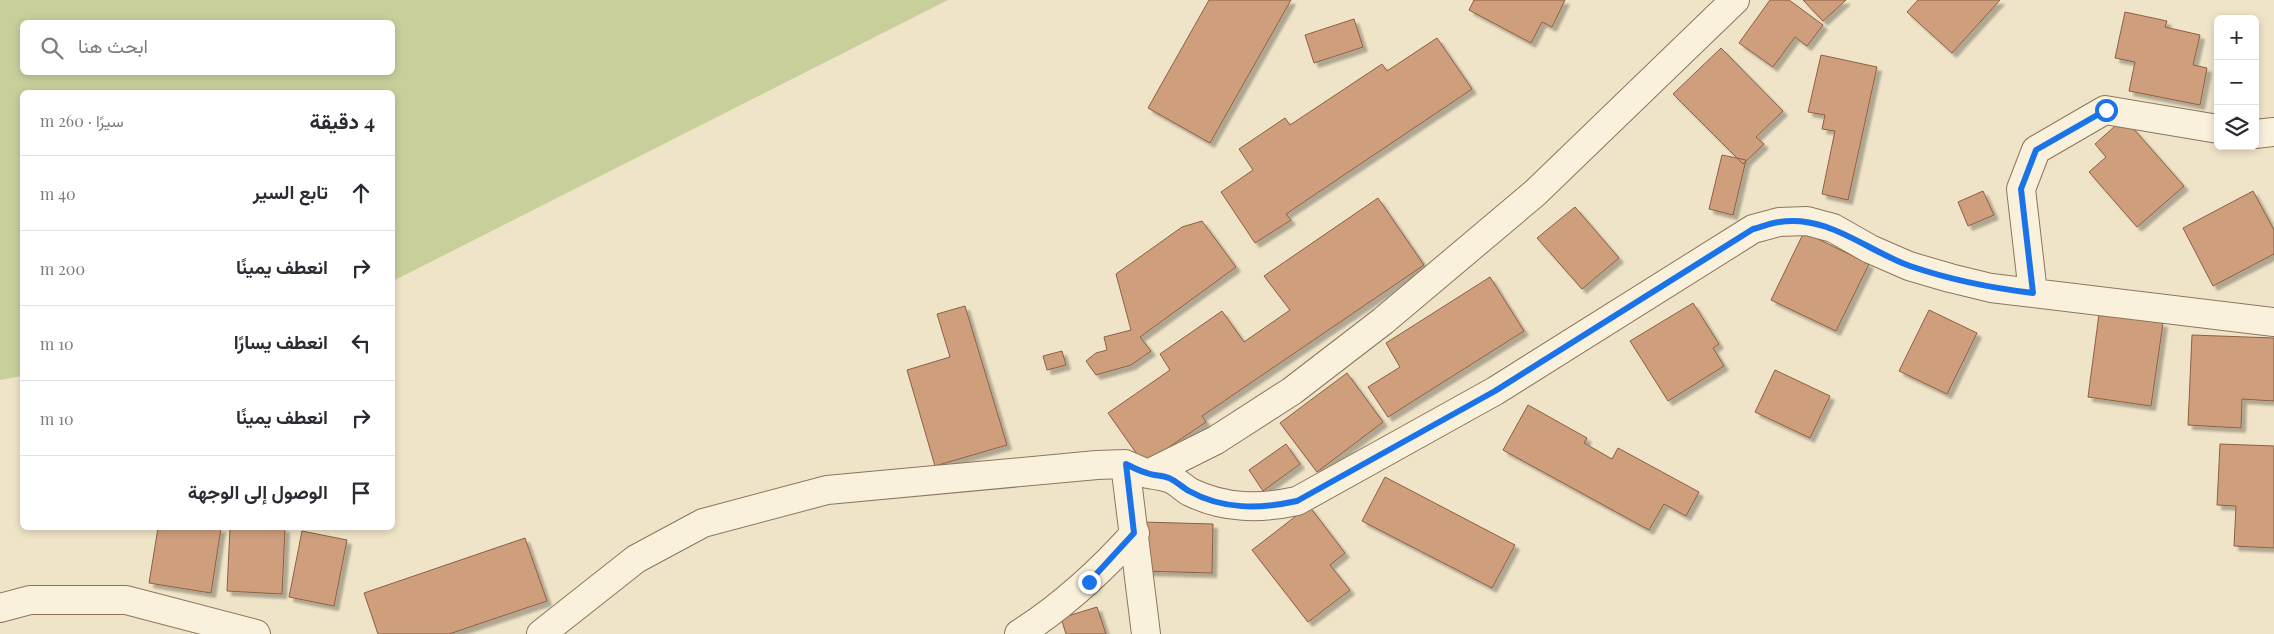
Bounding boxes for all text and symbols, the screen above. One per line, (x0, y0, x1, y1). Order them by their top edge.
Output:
map controls (2214, 15, 2259, 150)
button: + (2214, 15, 2259, 60)
search box (20, 20, 395, 75)
text: ابحث هنا (78, 32, 148, 58)
icon: search (38, 34, 66, 62)
button: − (2214, 60, 2259, 105)
route start (2095, 99, 2118, 122)
button: layers (2214, 105, 2259, 150)
text: 4 دقيقة (309, 106, 375, 134)
text: سيرًا · 260 m (40, 110, 124, 131)
text: تابع السير (253, 178, 328, 204)
icon: ahead (347, 179, 375, 207)
text: 40 m (40, 183, 76, 204)
text: انعطف يمينًا (236, 253, 328, 279)
icon: right (347, 254, 375, 282)
text: 200 m (40, 258, 85, 279)
text: انعطف يسارًا (234, 328, 328, 354)
icon: left (347, 329, 375, 357)
text: 10 m (40, 333, 74, 354)
text: انعطف يمينًا (236, 403, 328, 429)
icon: right (347, 404, 375, 432)
text: 10 m (40, 408, 74, 429)
text: الوصول إلى الوجهة (188, 478, 328, 504)
icon: arrive (347, 479, 375, 507)
route end (1078, 571, 1101, 594)

